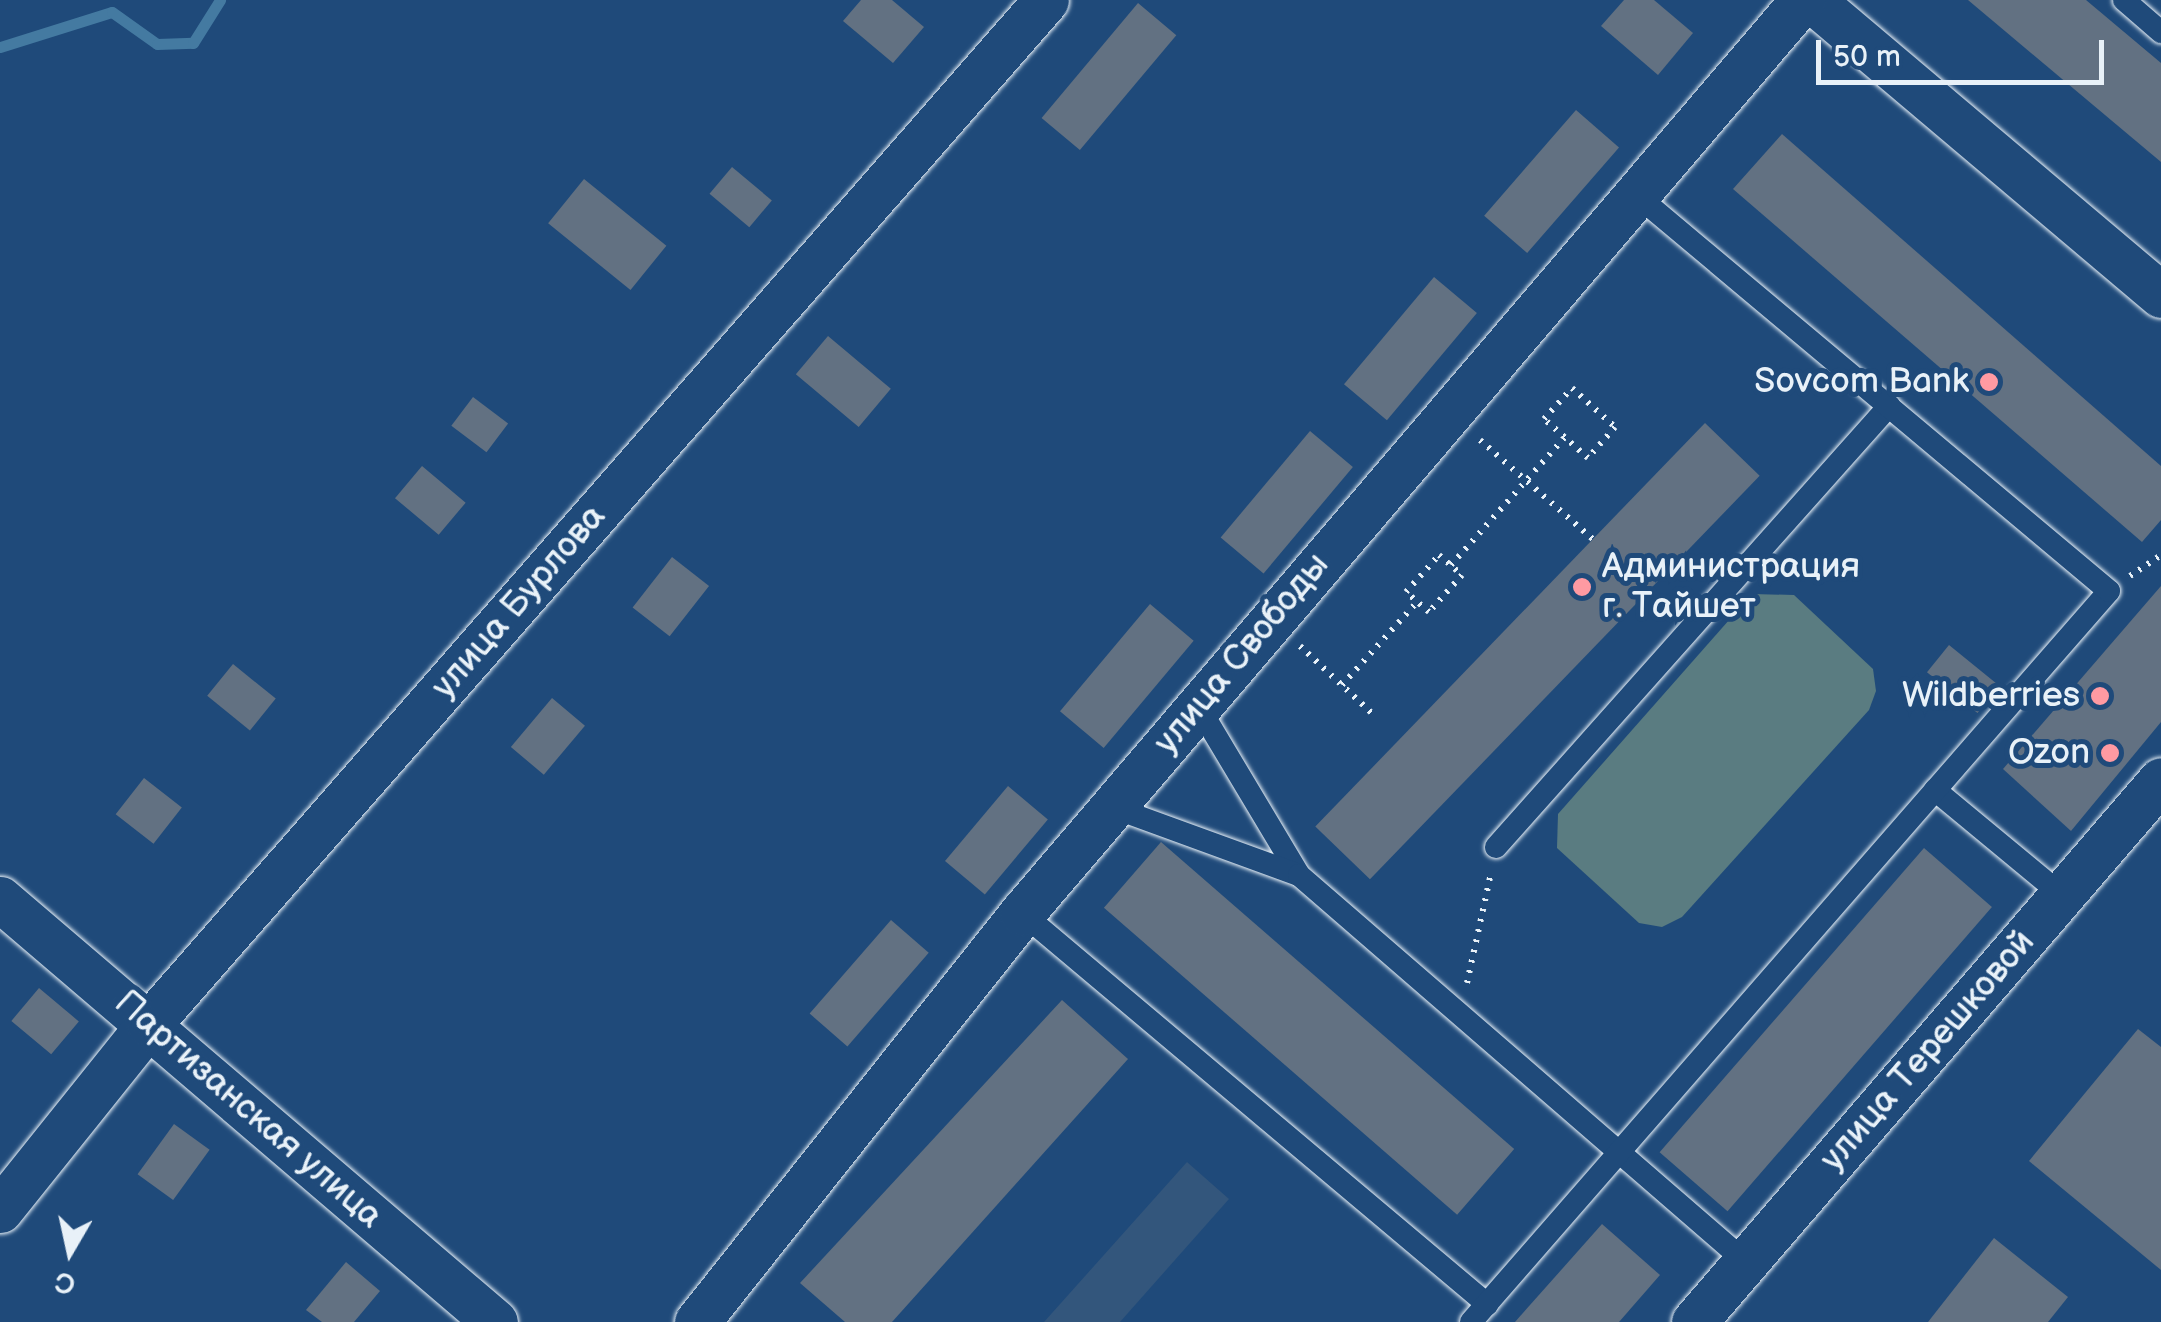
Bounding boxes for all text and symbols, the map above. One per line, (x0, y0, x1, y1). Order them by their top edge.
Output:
scale bar (1821, 20, 2108, 82)
text: 50 m (1833, 39, 1901, 75)
place label: Sovcom Bank (1754, 361, 1969, 403)
marker: Sovcom Bank (1978, 371, 2000, 393)
street label: улица Бурлова (423, 496, 615, 708)
street label: улица Свободы (1146, 545, 1338, 763)
place label: Администрация г. Тайшет (1602, 546, 1860, 628)
marker: Администрация г. Тайшет (1571, 576, 1593, 598)
place label: Wildberries (1902, 675, 2080, 717)
marker: Wildberries (2089, 685, 2111, 707)
place label: Ozon (2008, 732, 2090, 774)
marker: Ozon (2099, 742, 2121, 764)
street label: улица Терешковой (1812, 922, 2044, 1180)
street label: Партизанская улица (106, 982, 390, 1238)
north arrow (20, 1202, 120, 1302)
text: С (53, 1264, 77, 1300)

